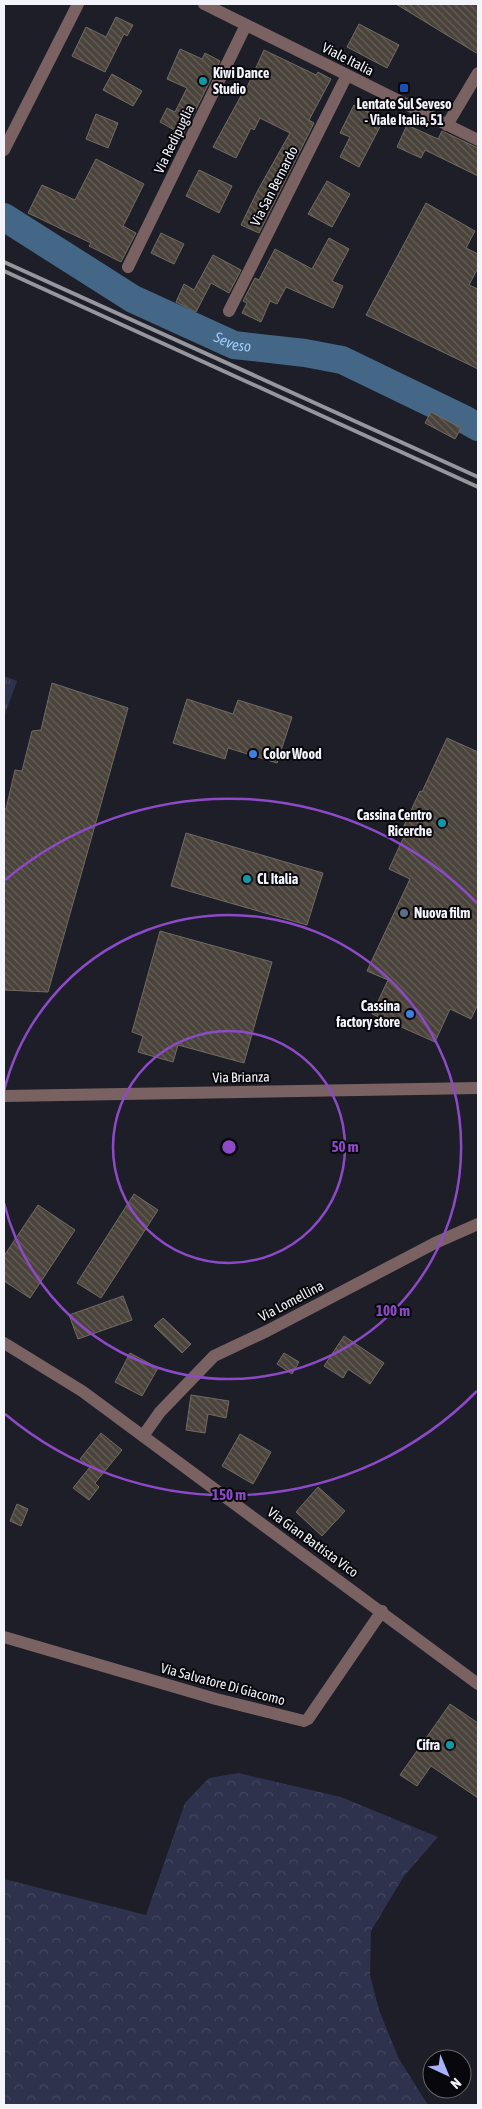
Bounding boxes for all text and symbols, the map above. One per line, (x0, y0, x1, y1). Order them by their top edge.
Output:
street label: Viale Italia (319, 39, 377, 79)
place label: Kiwi Dance Studio (213, 65, 269, 97)
marker: Kiwi Dance Studio (197, 75, 209, 87)
marker: Lentate Sul Seveso - Viale Italia, 51 (398, 82, 410, 94)
place label: Lentate Sul Seveso - Viale Italia, 51 (356, 96, 452, 128)
street label: Via Redipuglia (150, 102, 198, 176)
street label: Via San Bernardo (247, 143, 301, 229)
water label: Seveso (211, 328, 252, 355)
place label: Color Wood (263, 746, 322, 762)
marker: Color Wood (247, 748, 259, 760)
place label: Cassina Centro Ricerche (357, 807, 432, 839)
marker: Cassina Centro Ricerche (436, 817, 448, 829)
place label: CL Italia (257, 871, 299, 887)
marker: CL Italia (241, 873, 253, 885)
place label: Nuova film (414, 905, 470, 921)
marker: Nuova film (398, 907, 410, 919)
place label: Cassina factory store (335, 998, 400, 1030)
marker: Cassina factory store (404, 1008, 416, 1020)
street label: Via Brianza (212, 1069, 270, 1085)
centre of rings (220, 1138, 238, 1156)
text: 50 m (332, 1138, 359, 1155)
street label: Via Lomellina (256, 1277, 326, 1325)
text: 100 m (376, 1302, 410, 1319)
text: 150 m (212, 1486, 246, 1503)
street label: Via Gian Battista Vico (265, 1504, 361, 1580)
street label: Via Salvatore Di Giacomo (159, 1660, 287, 1708)
place label: Cifra (416, 1737, 440, 1753)
marker: Cifra (444, 1739, 456, 1751)
north arrow (422, 2049, 472, 2099)
text: N (448, 2075, 465, 2092)

